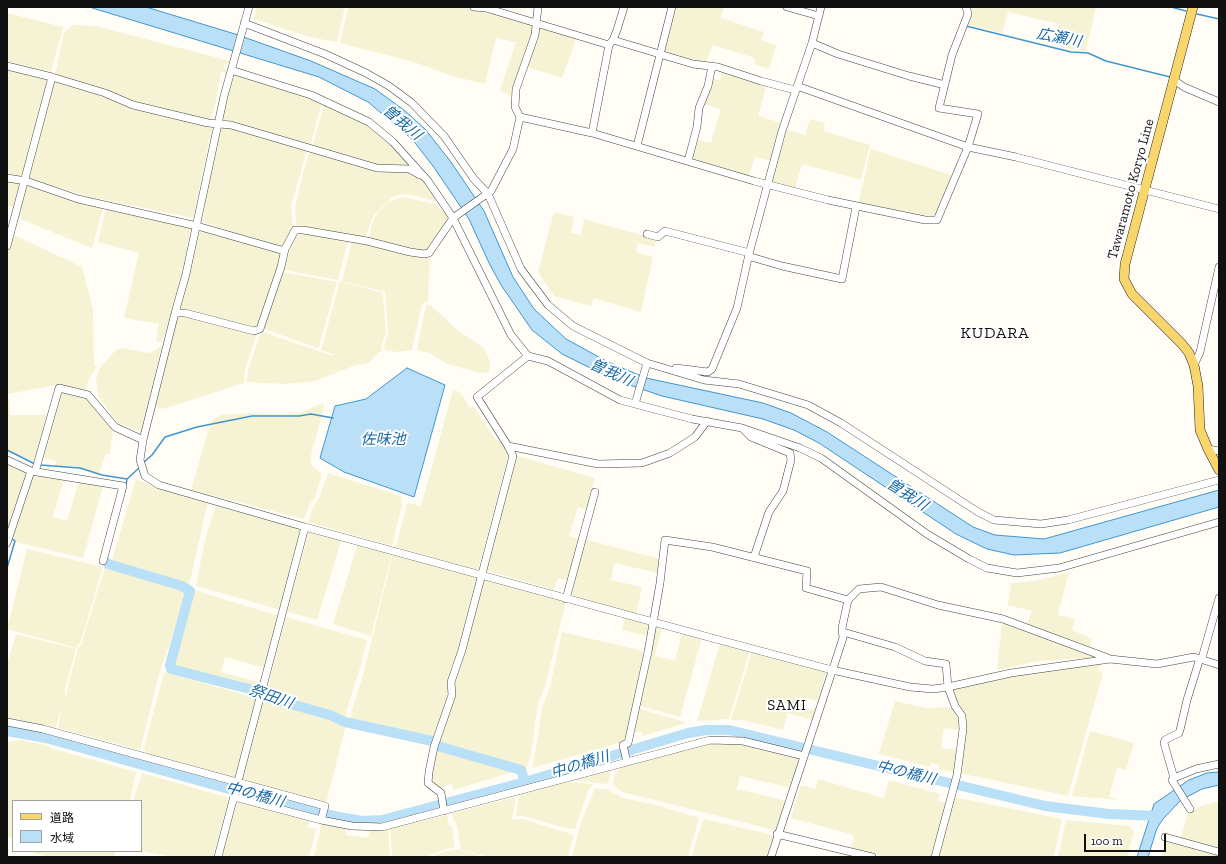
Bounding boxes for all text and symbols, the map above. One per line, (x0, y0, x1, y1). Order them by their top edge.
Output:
water label: 広瀬川 (1035, 25, 1083, 51)
water label: 曽我川 (379, 102, 425, 144)
street label: Tawaramoto Koryo Line (1104, 117, 1158, 261)
district label: KUDARA (960, 323, 1030, 343)
water label: 曽我川 (587, 355, 635, 391)
water label: 佐味池 (361, 431, 405, 449)
water label: 曽我川 (883, 475, 931, 515)
water label: 祭田川 (247, 681, 295, 713)
district label: SAMI (767, 697, 807, 715)
water label: 中の橋川 (549, 748, 611, 782)
water label: 中の橋川 (875, 757, 937, 789)
water label: 中の橋川 (224, 779, 286, 811)
legend (12, 800, 142, 852)
text: 道路 (50, 811, 74, 825)
scale bar (1086, 826, 1168, 852)
text: 水域 (50, 831, 74, 845)
text: 100 m (1091, 834, 1123, 848)

